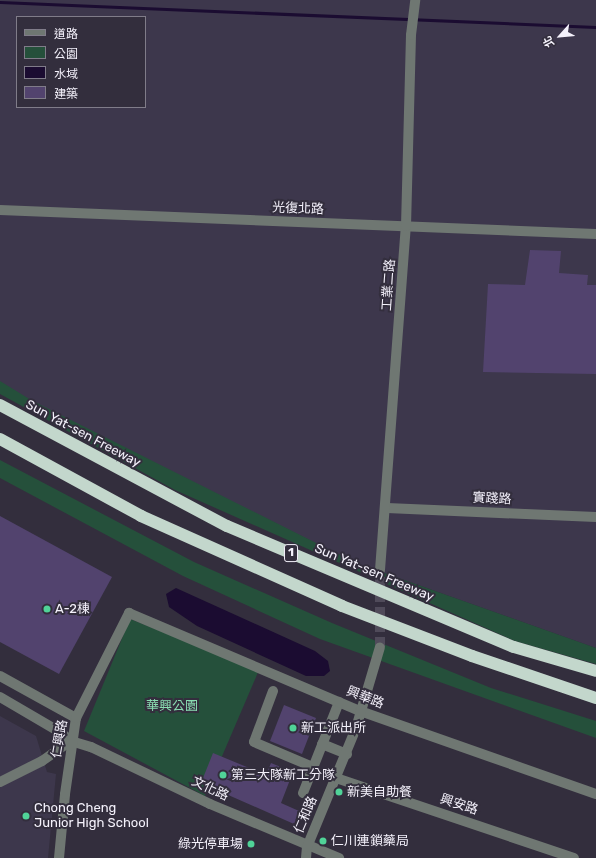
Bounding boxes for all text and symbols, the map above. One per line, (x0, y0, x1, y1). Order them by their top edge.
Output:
legend (16, 16, 146, 108)
north arrow (540, 16, 580, 56)
text: 道路 (54, 27, 78, 41)
text: 北 (541, 34, 557, 50)
text: 公園 (54, 47, 78, 61)
text: 水域 (54, 67, 78, 81)
text: 建築 (54, 87, 78, 101)
street label: 光復北路 (272, 200, 324, 218)
street label: 工業二路 (379, 259, 399, 311)
street label: Sun Yat-sen Freeway (23, 397, 143, 471)
street label: 實踐路 (472, 490, 512, 508)
street label: Sun Yat-sen Freeway (312, 541, 436, 605)
road number: 1 (284, 543, 298, 563)
place label: A-2棟 (55, 601, 90, 617)
marker: A-2棟 (42, 604, 52, 614)
street label: 興華路 (344, 684, 386, 712)
park label: 華興公園 (146, 698, 198, 714)
street label: 仁興路 (49, 718, 71, 760)
place label: 新工派出所 (301, 720, 366, 736)
marker: 新工派出所 (288, 723, 298, 733)
place label: 第三大隊新工分隊 (231, 767, 335, 783)
marker: 第三大隊新工分隊 (218, 770, 228, 780)
street label: 文化路 (189, 774, 231, 804)
place label: 新美自助餐 (347, 784, 412, 800)
marker: 新美自助餐 (334, 787, 344, 797)
street label: 興安路 (438, 792, 480, 818)
street label: 仁和路 (291, 794, 321, 836)
place label: Chong Cheng Junior High School (34, 801, 149, 832)
marker: Chong Cheng Junior High School (21, 811, 31, 821)
place label: 仁川連鎖藥局 (331, 833, 409, 849)
place label: 綠光停車場 (178, 836, 243, 852)
marker: 仁川連鎖藥局 (318, 836, 328, 846)
marker: 綠光停車場 (246, 839, 256, 849)

